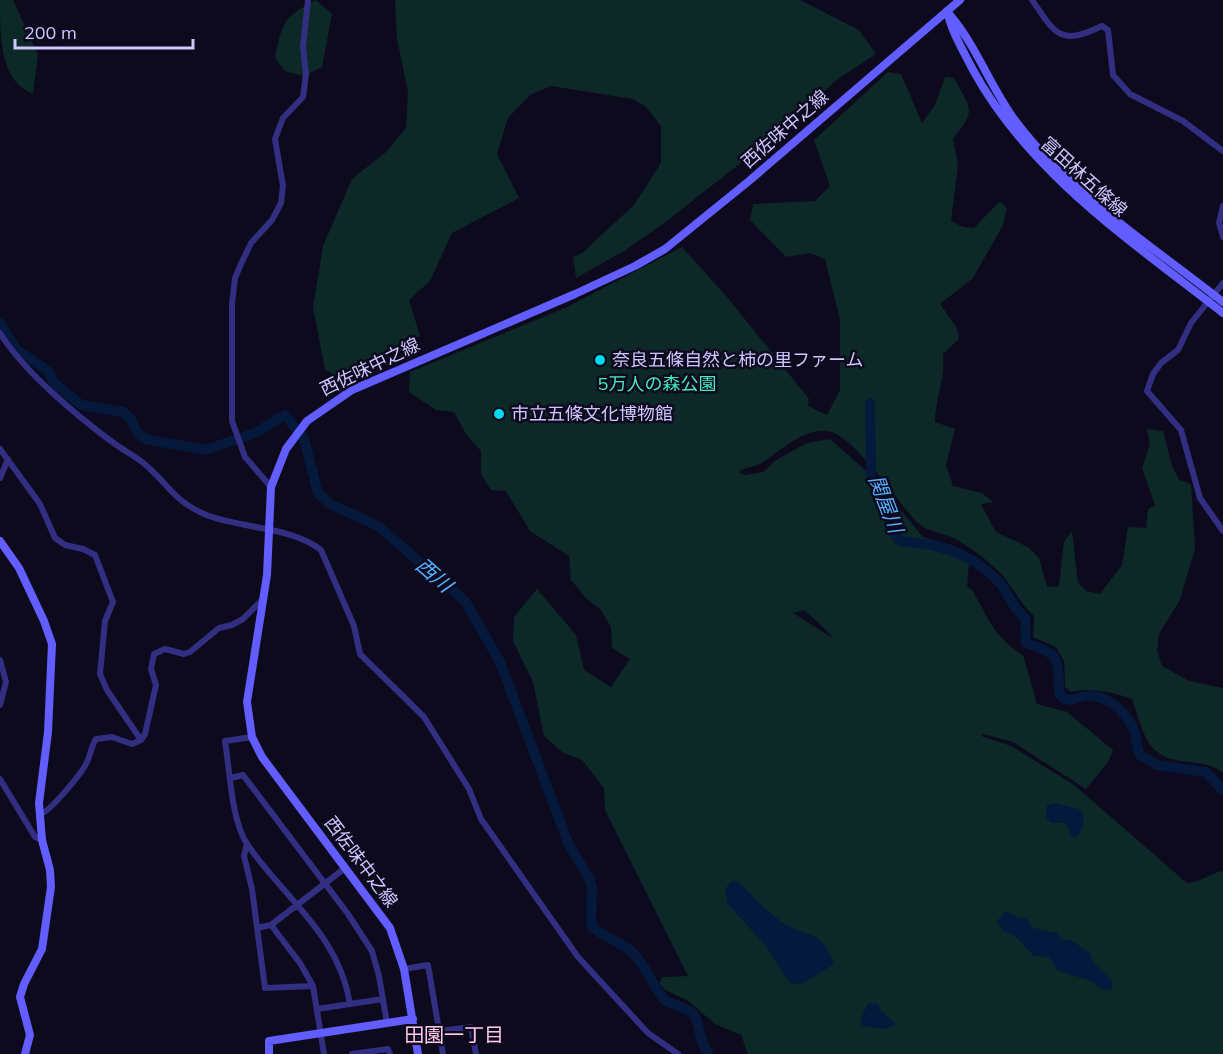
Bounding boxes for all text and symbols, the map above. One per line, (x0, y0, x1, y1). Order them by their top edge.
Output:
scale bar (15, 12, 194, 50)
text: 200 m (24, 21, 77, 44)
street label: 西佐味中之線 (736, 85, 833, 173)
street label: 富田林五條線 (1037, 132, 1132, 221)
street label: 西佐味中之線 (316, 333, 423, 401)
place label: 奈良五條自然と柿の里ファーム (612, 348, 863, 371)
marker: 奈良五條自然と柿の里ファーム (593, 353, 607, 367)
park label: 5万人の森公園 (598, 372, 716, 395)
place label: 市立五條文化博物館 (511, 402, 673, 425)
marker: 市立五條文化博物館 (492, 407, 506, 421)
water label: 関屋川 (864, 471, 910, 538)
water label: 西川 (411, 552, 459, 598)
street label: 西佐味中之線 (320, 812, 403, 912)
district label: 田園一丁目 (404, 1022, 504, 1047)

